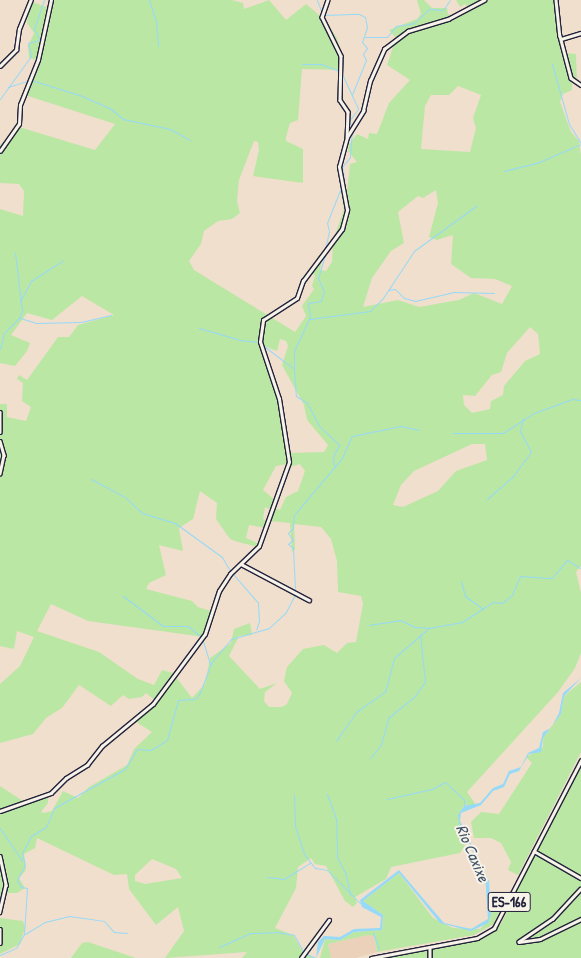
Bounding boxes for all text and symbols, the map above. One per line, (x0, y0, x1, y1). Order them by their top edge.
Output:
water label: Rio Caxixe (452, 821, 494, 885)
road number: ES-166 (487, 890, 531, 914)

